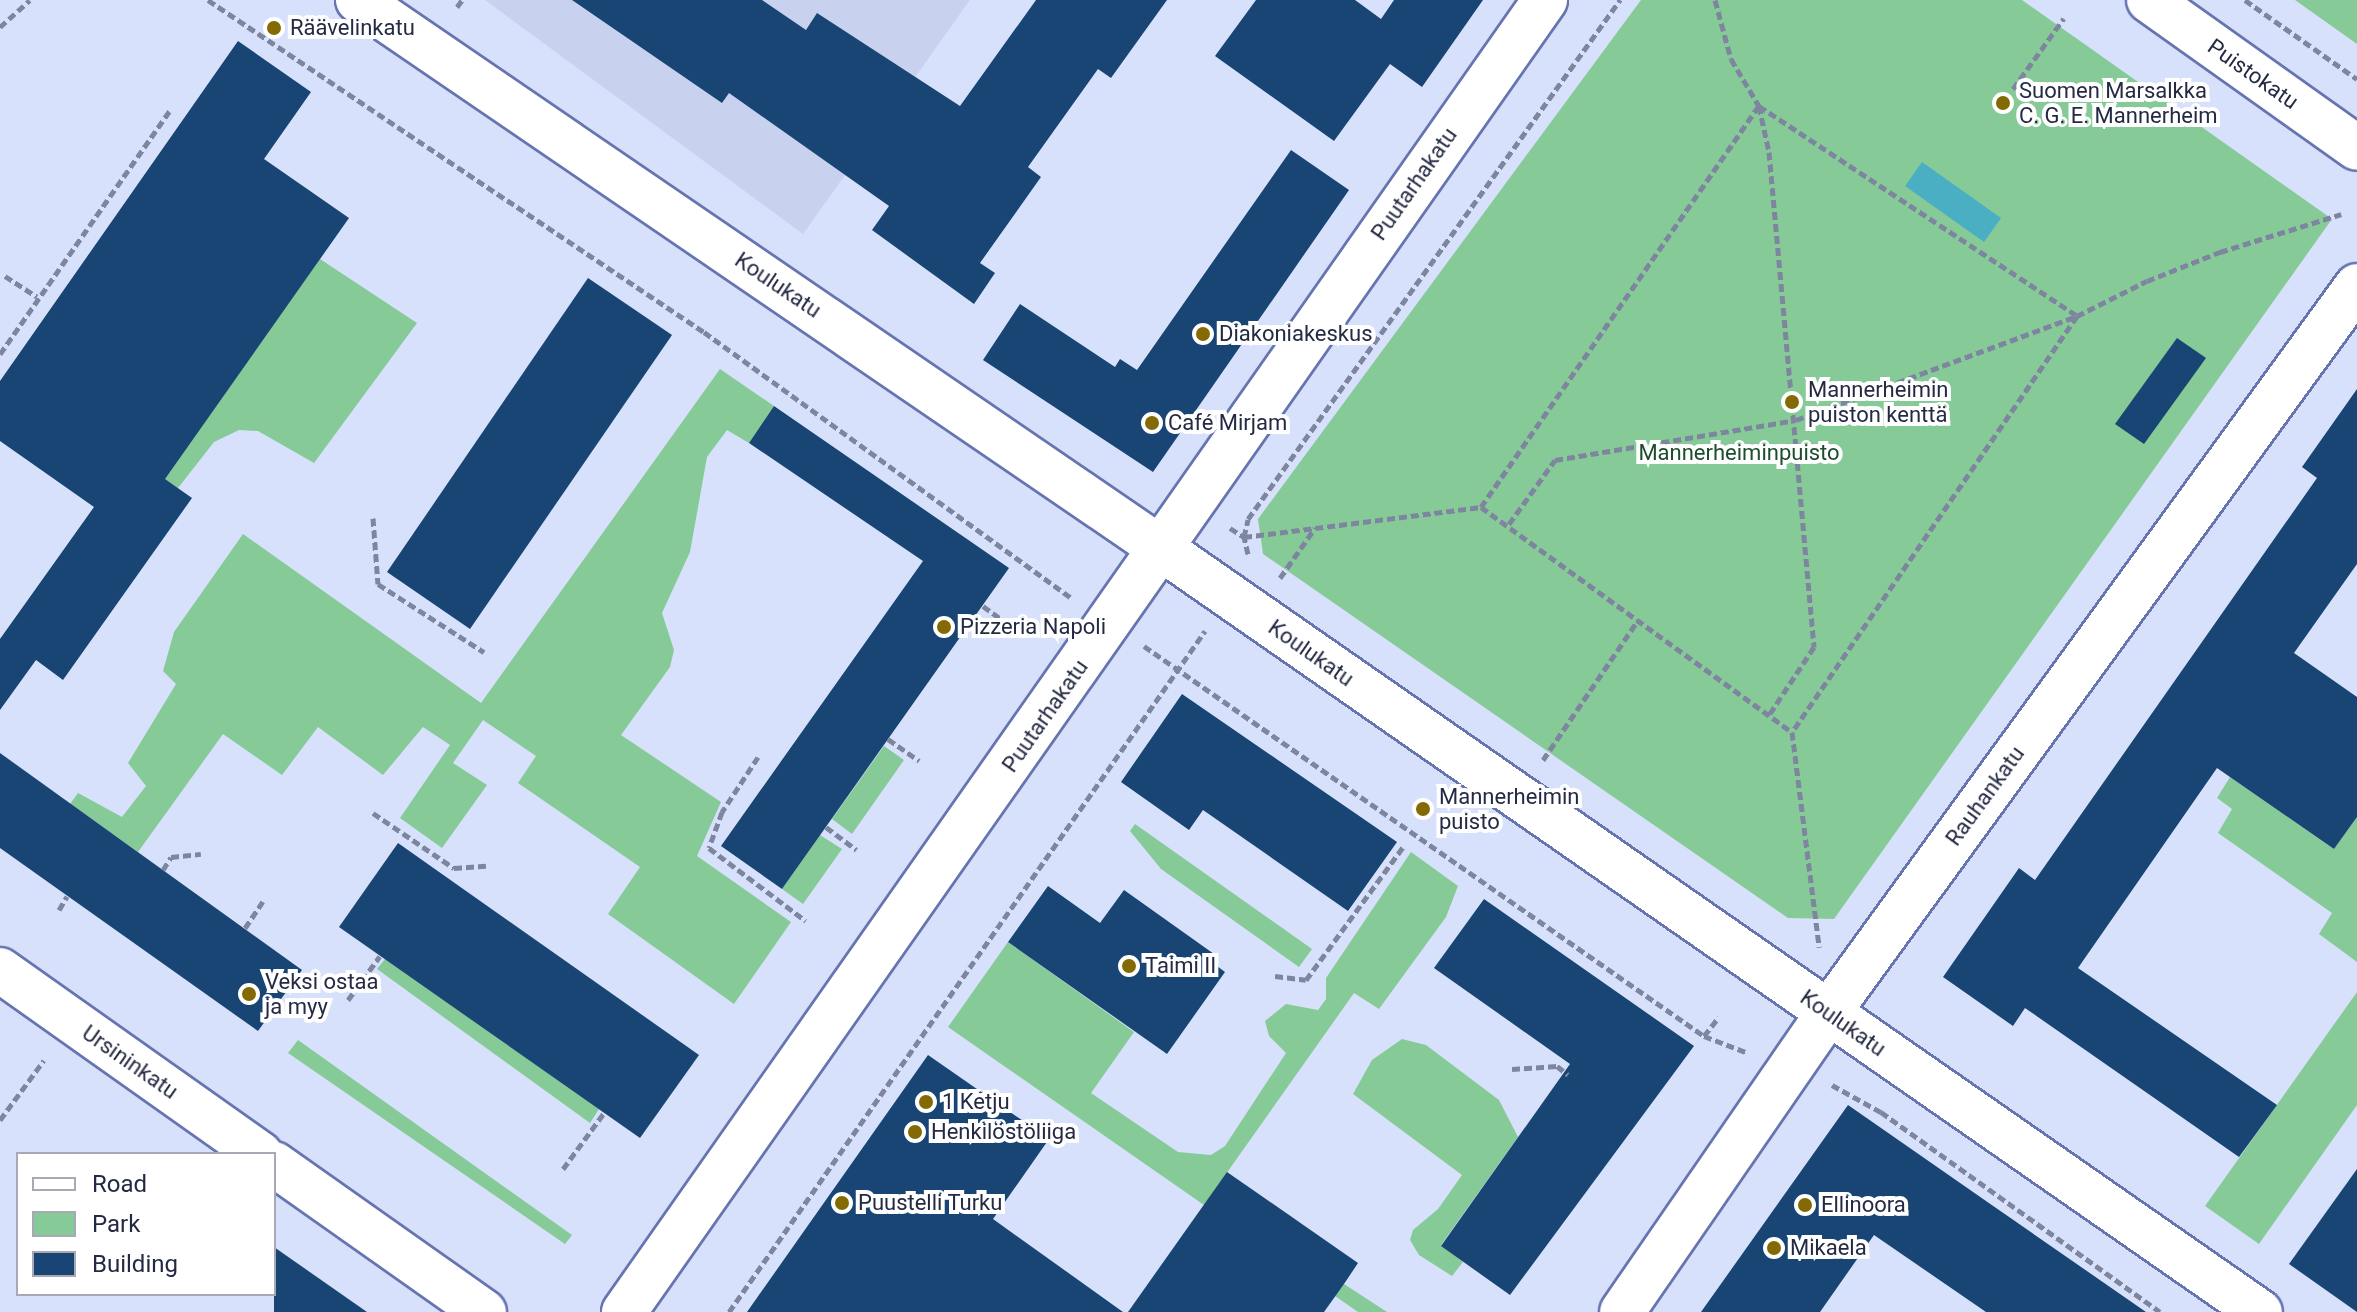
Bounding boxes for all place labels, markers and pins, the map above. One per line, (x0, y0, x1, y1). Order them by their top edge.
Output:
place label: Räävelinkatu (290, 15, 415, 41)
marker: Räävelinkatu (265, 19, 283, 37)
place label: Suomen Marsalkka C. G. E. Mannerheim (2019, 77, 2218, 128)
marker: Suomen Marsalkka C. G. E. Mannerheim (1994, 94, 2012, 112)
place label: Diakoniakeskus (1219, 321, 1373, 347)
marker: Diakoniakeskus (1194, 325, 1212, 343)
place label: Mannerheimin puiston kenttä (1808, 376, 1949, 428)
marker: Mannerheimin puiston kenttä (1783, 393, 1801, 411)
place label: Café Mirjam (1168, 410, 1287, 436)
marker: Café Mirjam (1143, 414, 1161, 432)
place label: Pizzeria Napoli (960, 614, 1106, 640)
marker: Pizzeria Napoli (935, 618, 953, 636)
place label: Mannerheimin puisto (1439, 783, 1580, 834)
marker: Mannerheimin puisto (1414, 800, 1432, 818)
place label: Taimi II (1145, 953, 1216, 979)
marker: Taimi II (1120, 957, 1138, 975)
place label: Veksi ostaa ja myy (265, 968, 379, 1020)
marker: Veksi ostaa ja myy (240, 985, 258, 1003)
place label: 1 Ketju (942, 1089, 1010, 1115)
marker: 1 Ketju (917, 1093, 935, 1111)
place label: Henkilöstöliiga (931, 1119, 1076, 1145)
marker: Henkilöstöliiga (906, 1123, 924, 1141)
place label: Puustelli Turku (858, 1190, 1003, 1216)
place label: Ellinoora (1821, 1192, 1906, 1218)
marker: Puustelli Turku (833, 1194, 851, 1212)
marker: Ellinoora (1796, 1196, 1814, 1214)
place label: Mikaela (1790, 1235, 1867, 1261)
marker: Mikaela (1765, 1239, 1783, 1257)

